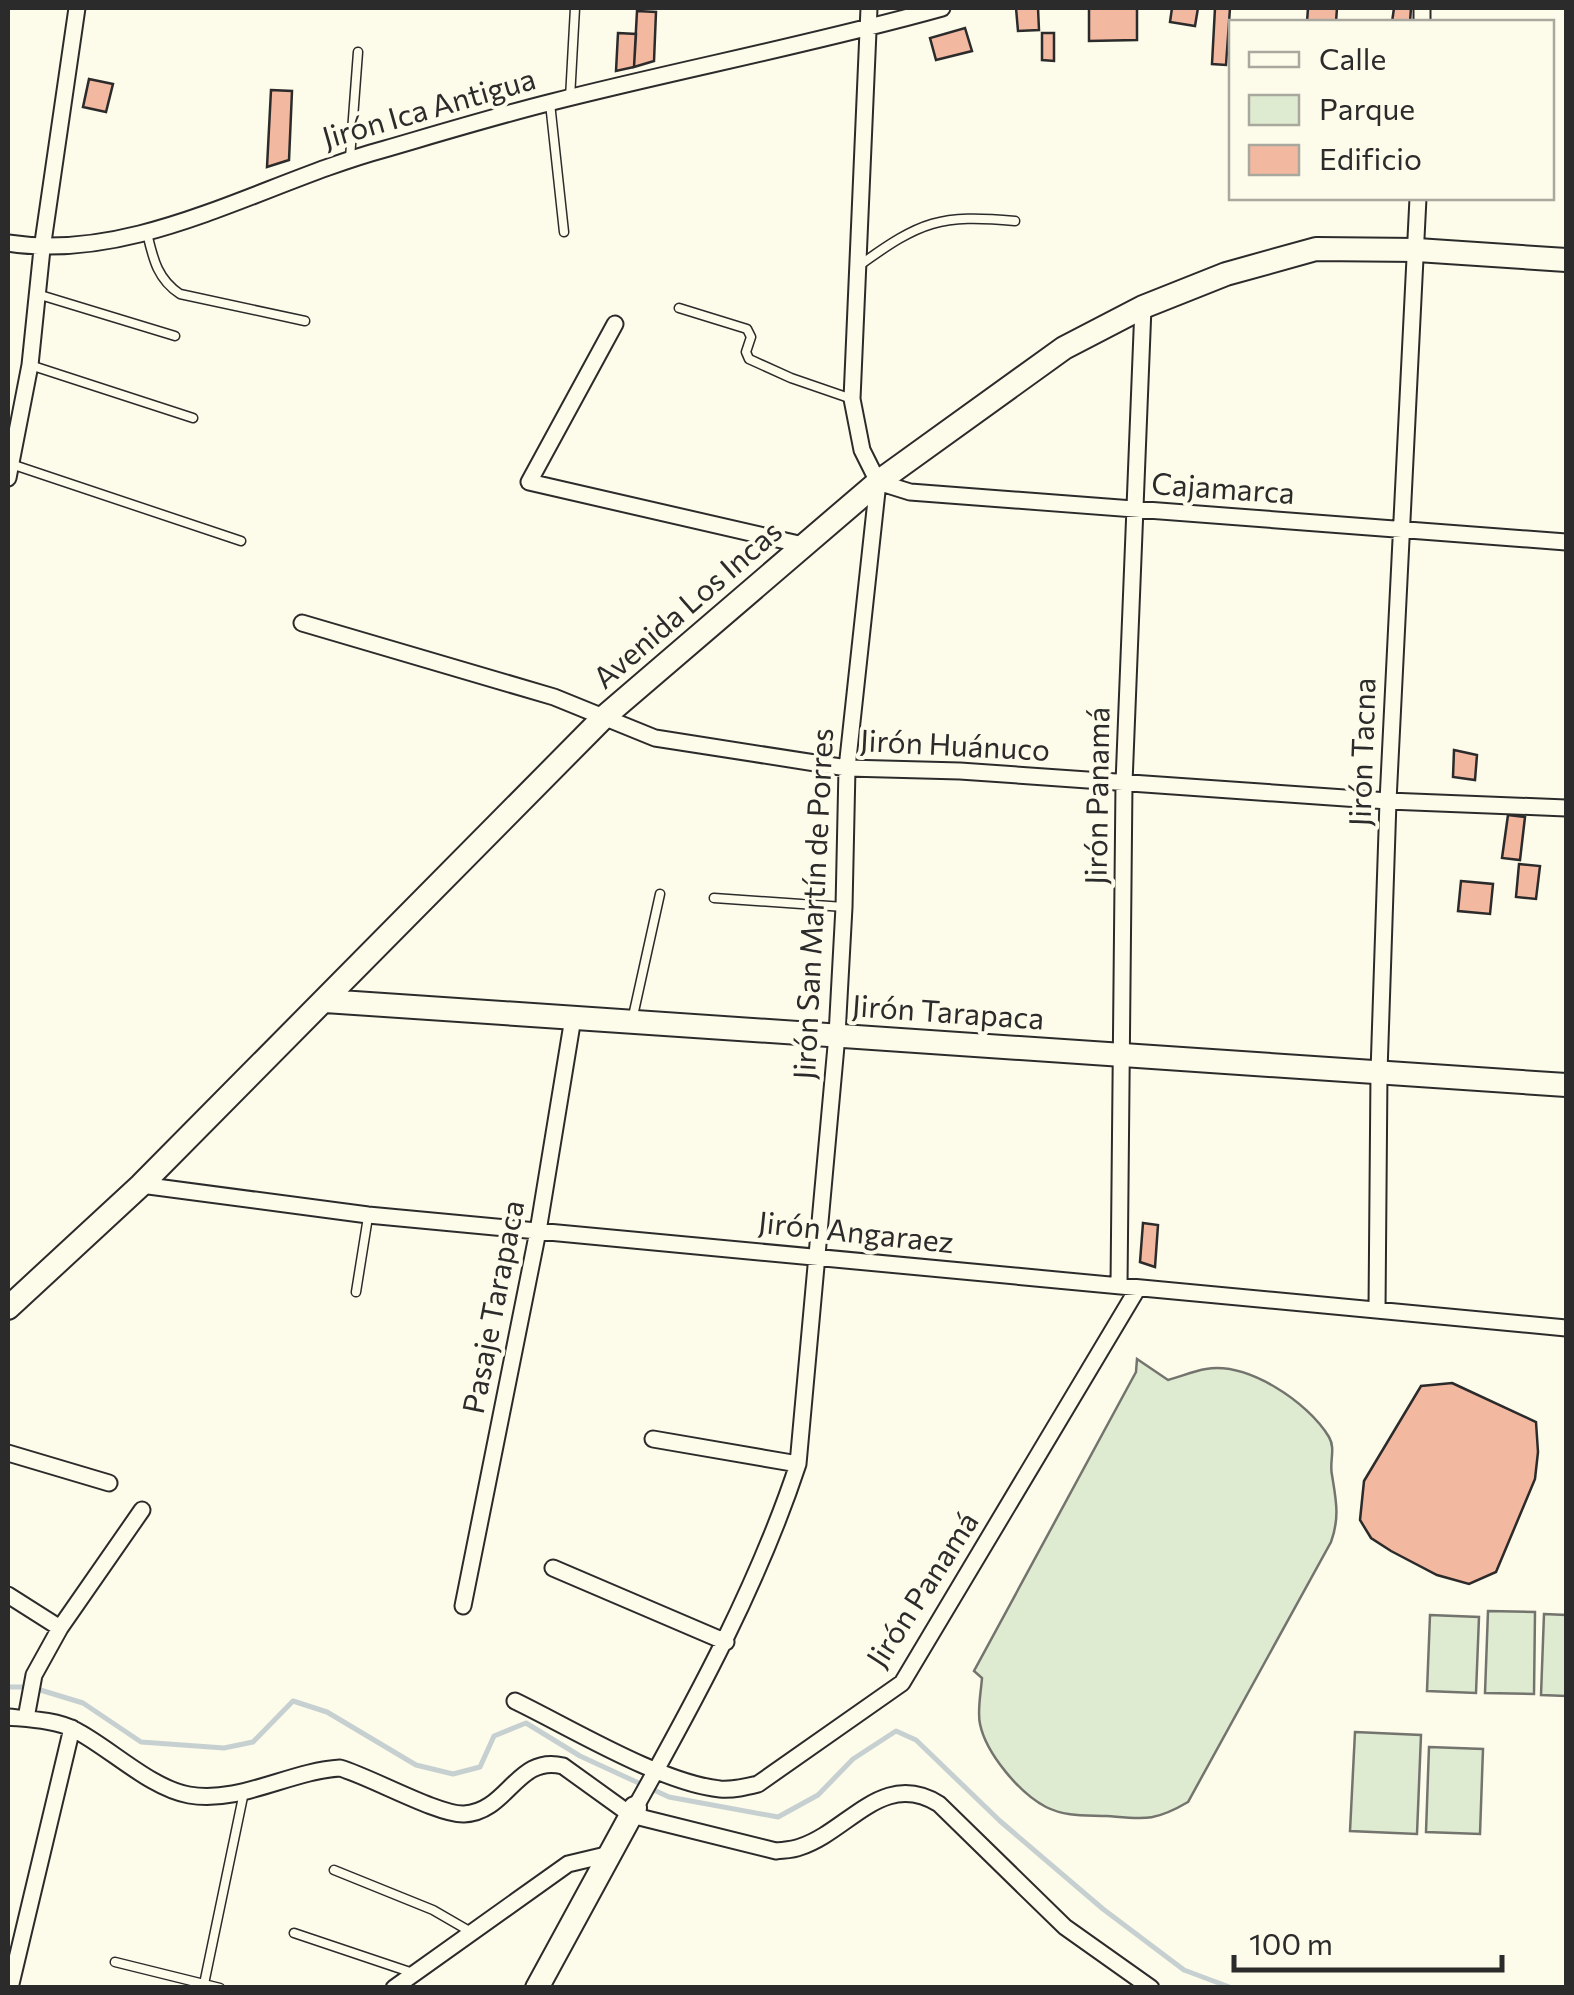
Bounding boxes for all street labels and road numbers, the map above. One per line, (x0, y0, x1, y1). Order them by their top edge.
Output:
street label: Jirón Ica Antigua (317, 58, 539, 155)
street label: Cajamarca (1150, 463, 1296, 510)
street label: Avenida Los Incas (584, 511, 788, 695)
street label: Jirón Tacna (1339, 677, 1382, 827)
street label: Jirón Panamá (1075, 707, 1116, 885)
street label: Jirón Huánuco (859, 720, 1051, 767)
street label: Jirón San Martín de Porres (784, 727, 839, 1081)
street label: Jirón Tarapaca (851, 985, 1045, 1036)
street label: Pasaje Tarapaca (453, 1197, 530, 1416)
street label: Jirón Angaraez (757, 1202, 956, 1259)
street label: Jirón Panamá (857, 1504, 985, 1673)

